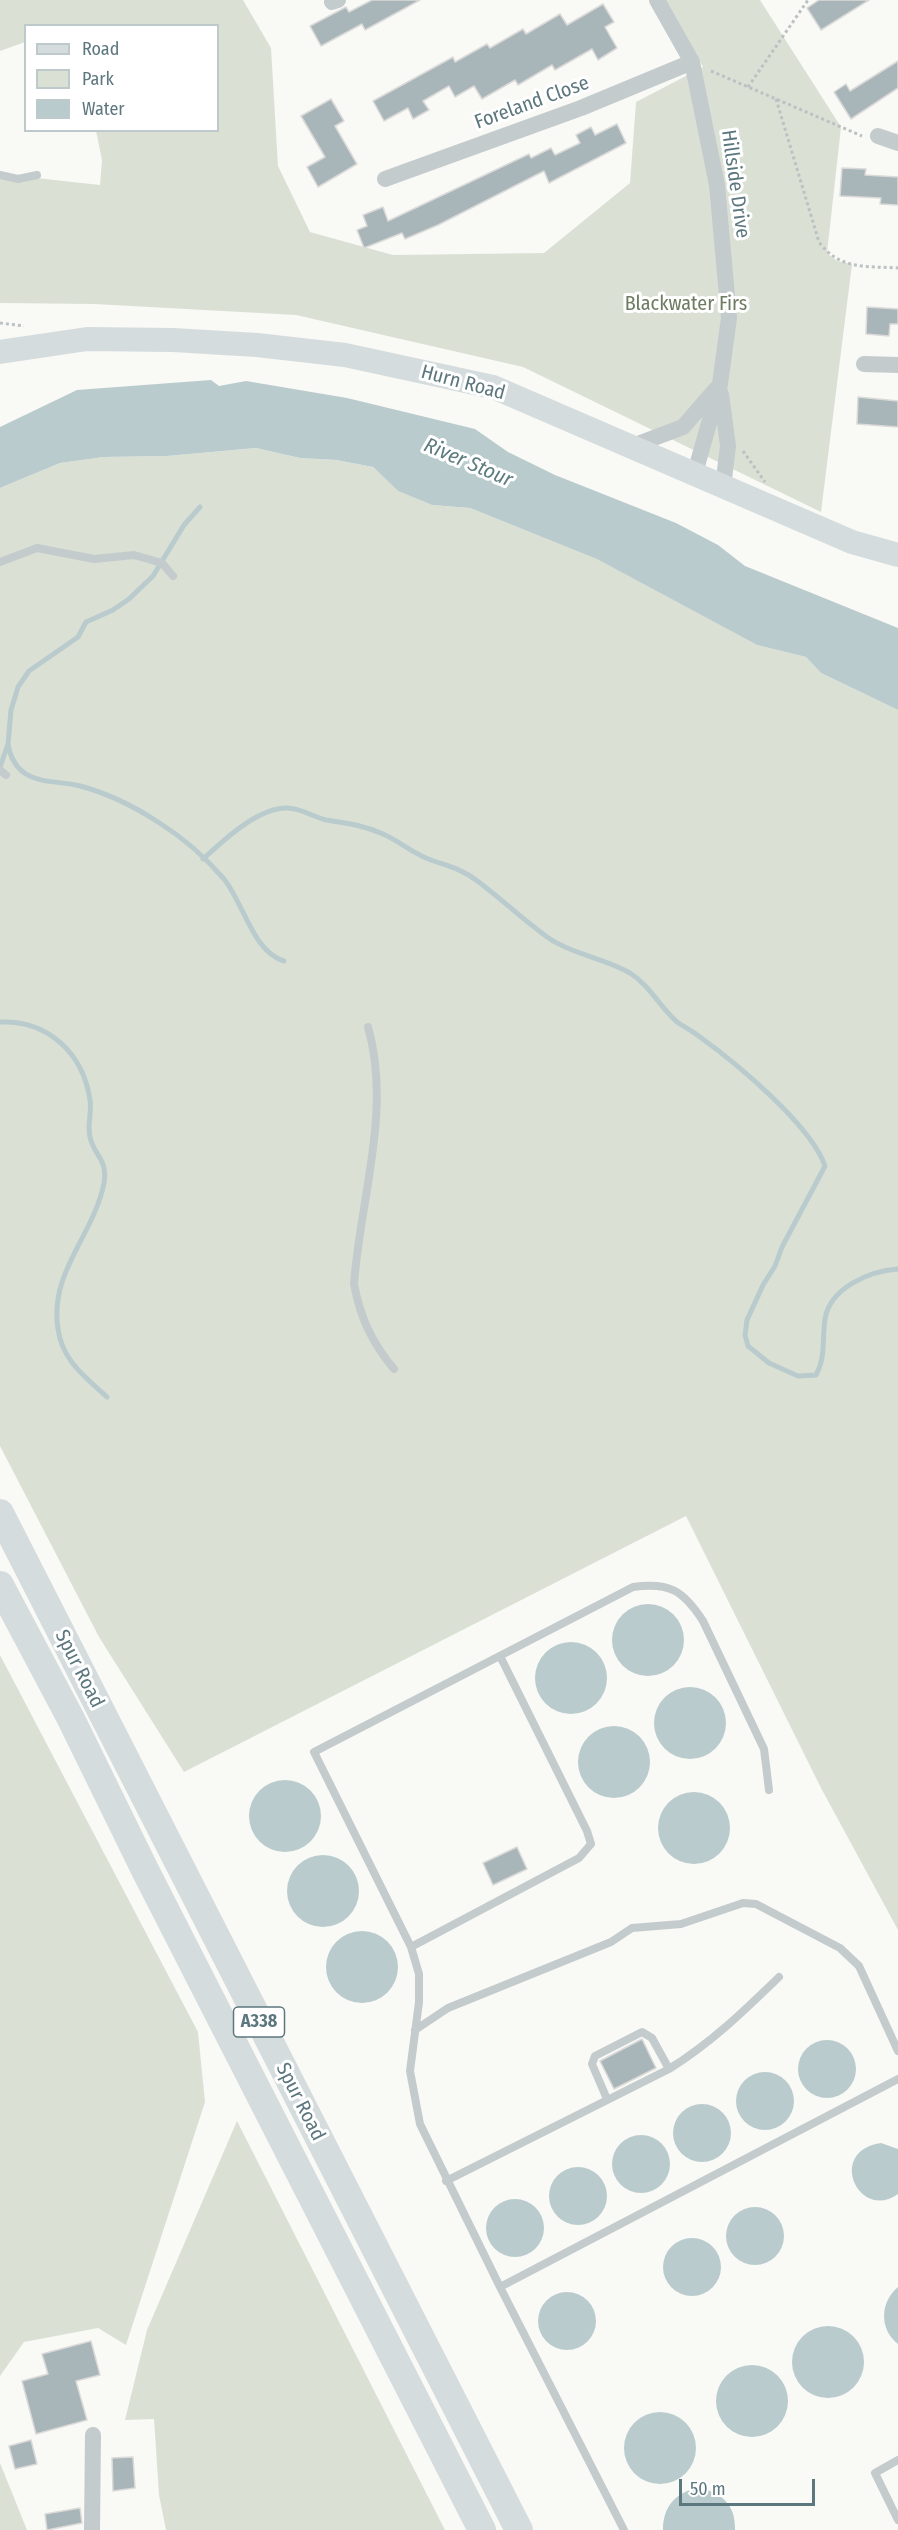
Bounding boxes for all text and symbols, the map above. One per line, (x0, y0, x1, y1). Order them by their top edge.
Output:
legend (24, 24, 219, 132)
text: Road (82, 38, 119, 60)
text: Park (82, 68, 114, 90)
street label: Foreland Close (472, 71, 592, 135)
text: Water (82, 98, 125, 120)
street label: Hillside Drive (716, 128, 754, 240)
park label: Blackwater Firs (625, 292, 747, 316)
street label: Hurn Road (418, 360, 508, 406)
water label: River Stour (420, 433, 516, 493)
street label: Spur Road (49, 1626, 109, 1712)
road number: A338 (234, 2007, 284, 2037)
street label: Spur Road (270, 2059, 330, 2145)
scale bar (682, 2467, 818, 2505)
text: 50 m (690, 2478, 726, 2500)

